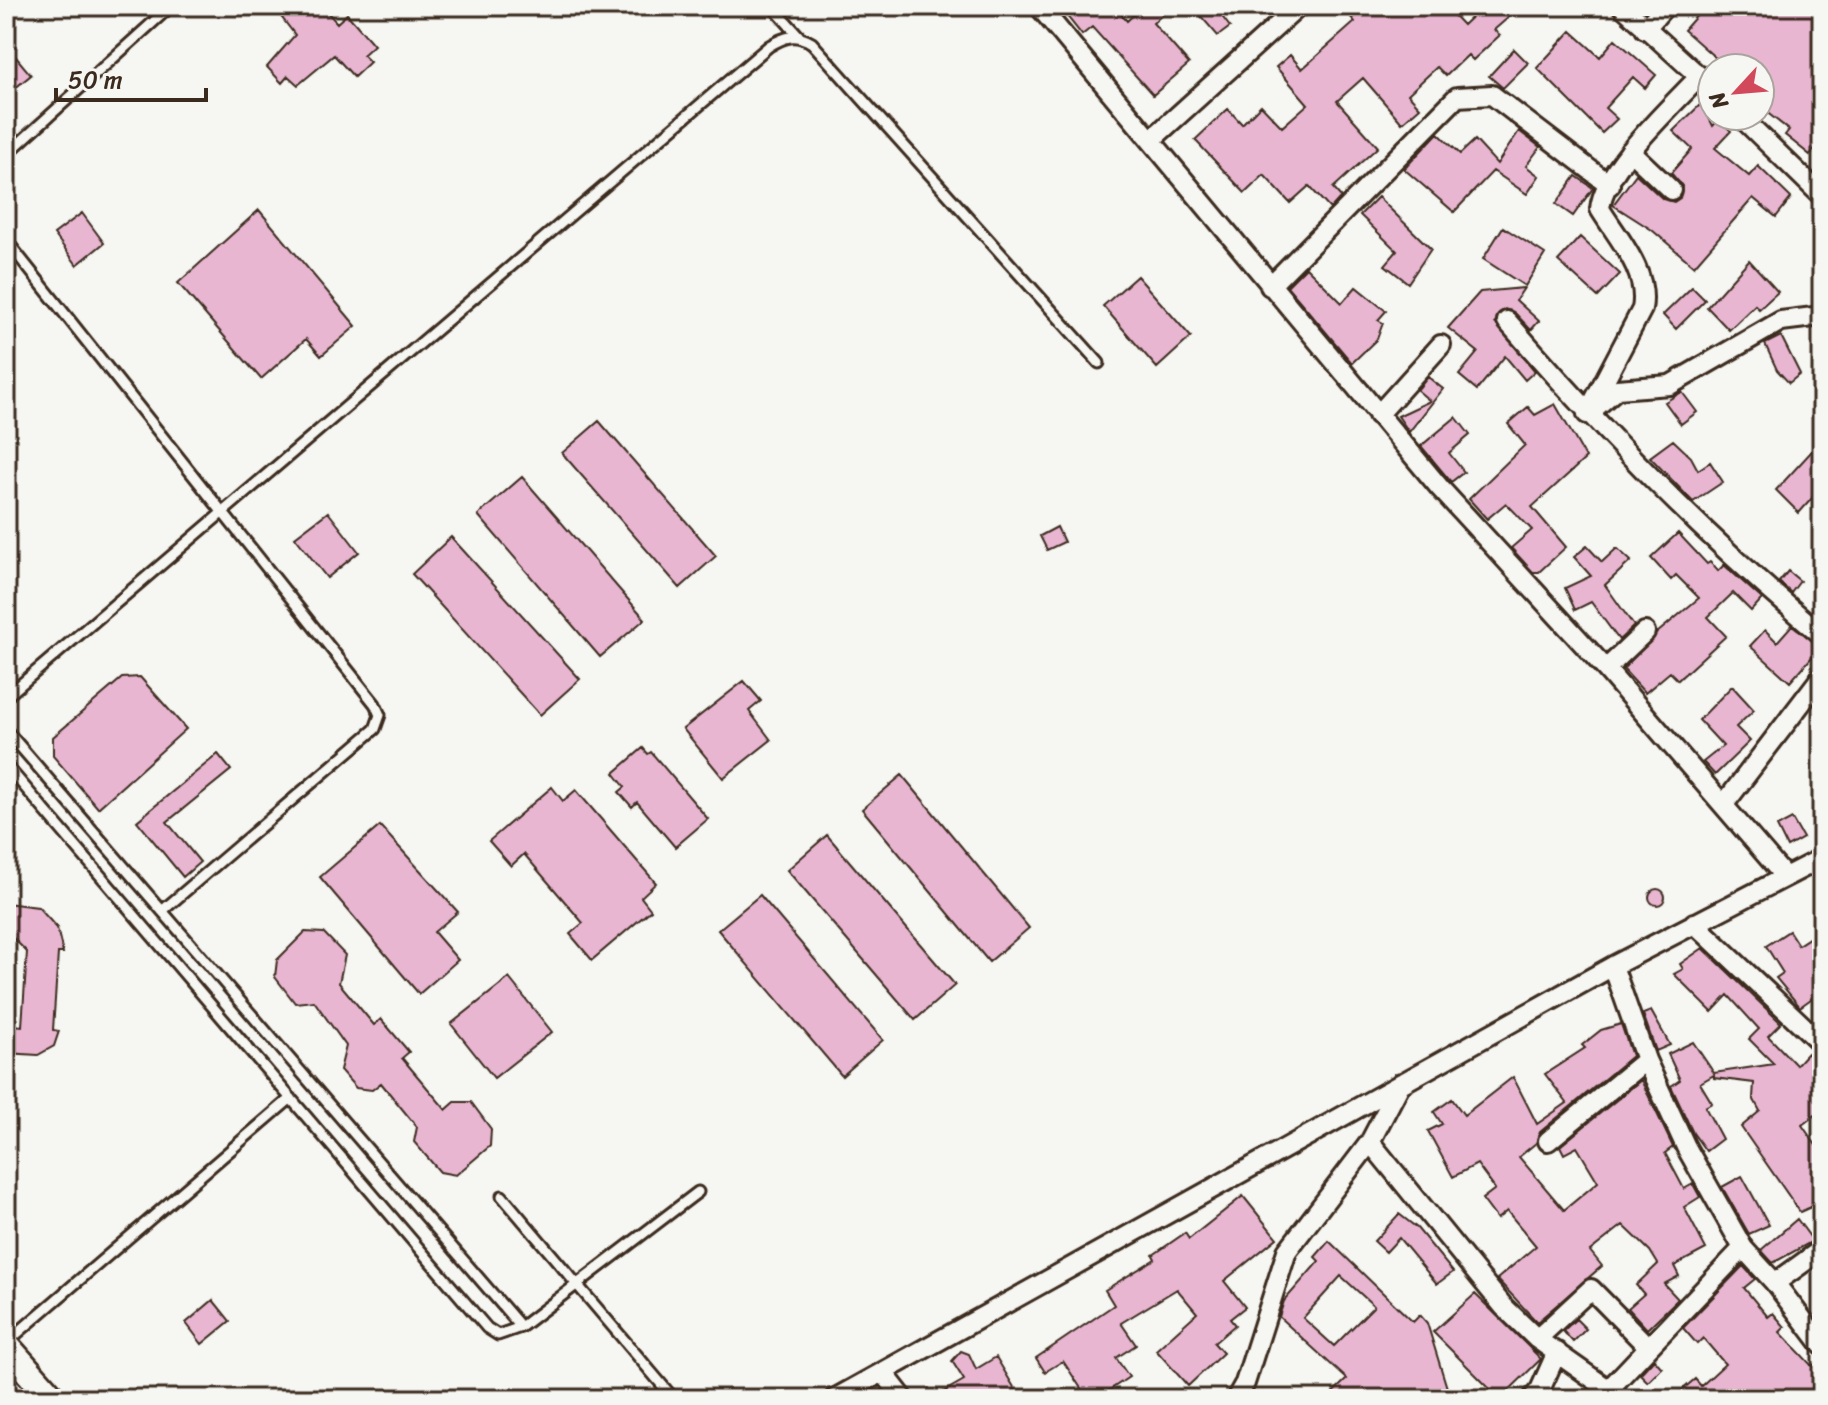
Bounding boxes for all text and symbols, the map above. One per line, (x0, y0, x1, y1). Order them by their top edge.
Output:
scale bar (56, 52, 206, 102)
north arrow (1696, 52, 1776, 132)
text: 50 m (68, 59, 123, 101)
text: N (1697, 84, 1740, 117)

